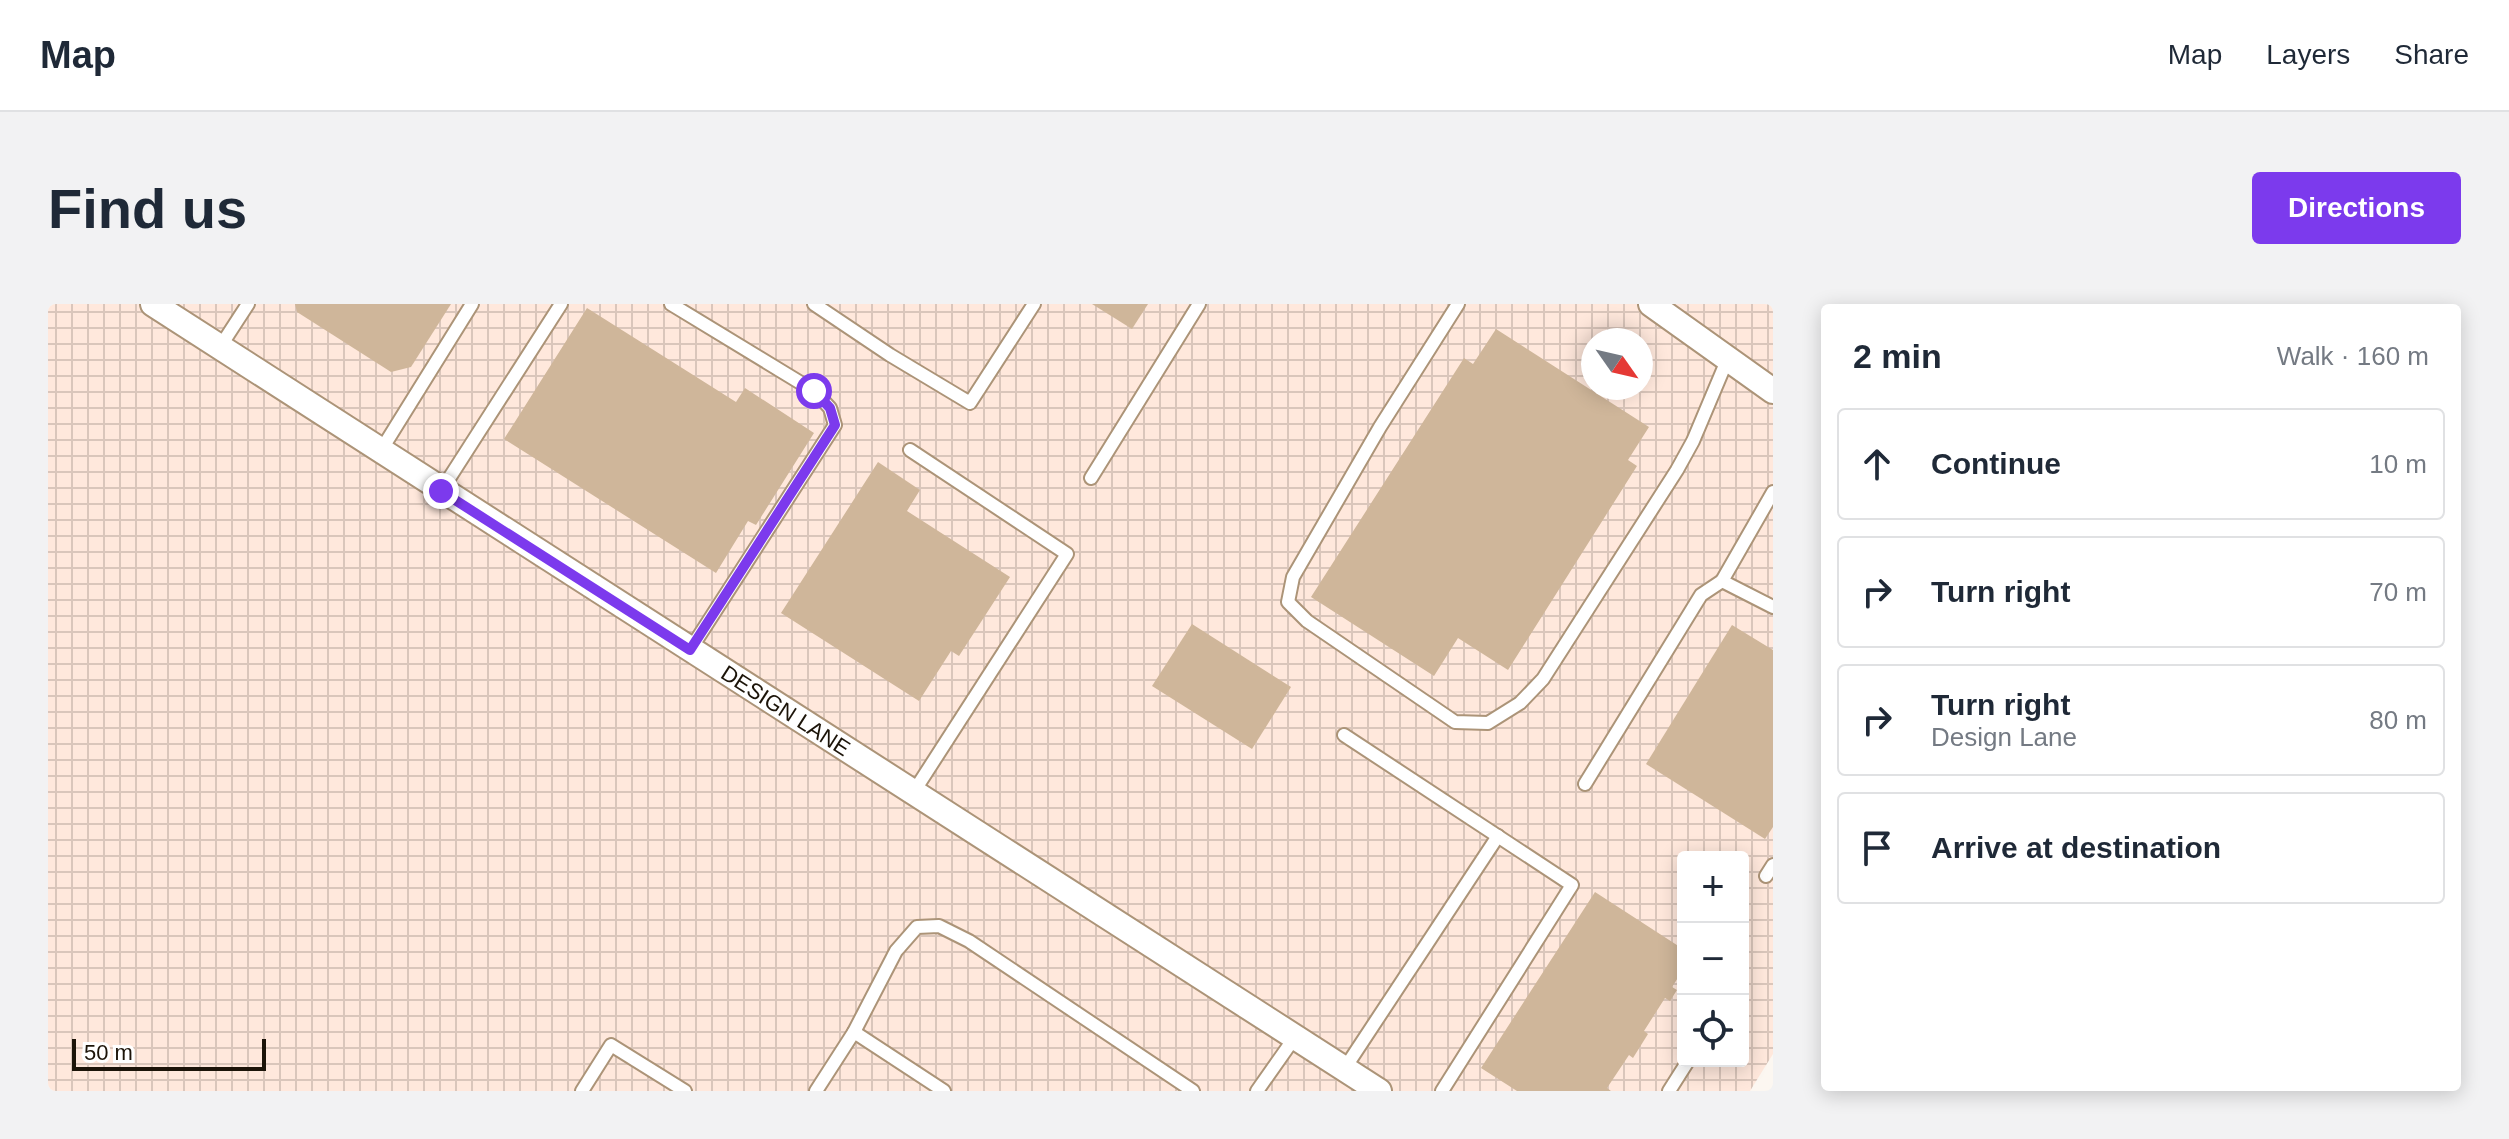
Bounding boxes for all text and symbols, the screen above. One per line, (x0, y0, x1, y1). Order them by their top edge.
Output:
text: Map (40, 34, 116, 76)
text: Map (2168, 39, 2222, 70)
text: Layers (2266, 39, 2350, 70)
text: Share (2394, 39, 2469, 70)
button: Directions (2252, 172, 2461, 244)
text: Find us (48, 177, 247, 240)
north arrow (1581, 328, 1653, 400)
text: 2 min (1853, 337, 1942, 375)
text: Walk · 160 m (2277, 341, 2429, 371)
route start (796, 373, 832, 409)
icon: ahead (1855, 442, 1899, 486)
text: Continue (1931, 447, 2061, 480)
text: 10 m (2369, 449, 2427, 479)
route end (423, 473, 459, 509)
icon: right (1855, 570, 1899, 614)
text: Turn right (1931, 575, 2070, 608)
text: 70 m (2369, 577, 2427, 607)
street label: DESIGN LANE (717, 660, 855, 761)
text: Turn right (1931, 688, 2070, 721)
icon: right (1855, 698, 1899, 742)
text: 80 m (2369, 705, 2427, 735)
text: Design Lane (1931, 722, 2077, 752)
icon: arrive (1855, 826, 1899, 870)
text: Arrive at destination (1931, 831, 2221, 864)
map controls (1677, 851, 1749, 1067)
button: + (1677, 851, 1749, 923)
button: − (1677, 923, 1749, 995)
button: locate (1677, 995, 1749, 1067)
scale bar (72, 1035, 266, 1071)
text: 50 m (84, 1040, 133, 1065)

